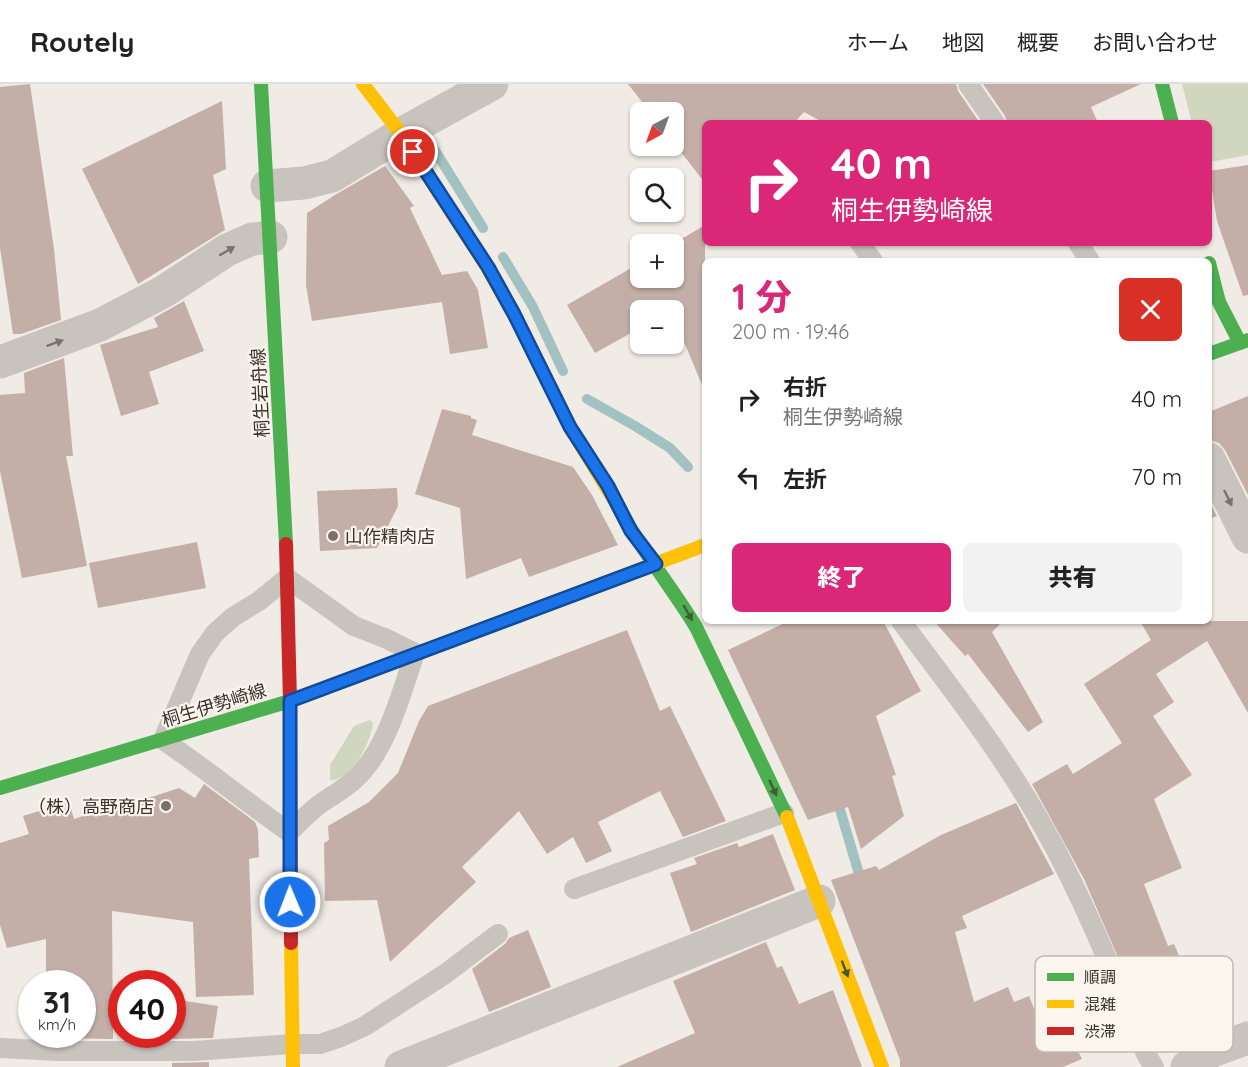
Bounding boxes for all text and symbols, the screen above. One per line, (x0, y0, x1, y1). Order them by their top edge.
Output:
text: Routely (30, 24, 134, 59)
text: ホーム (847, 29, 909, 55)
text: 地図 (942, 29, 984, 55)
text: 概要 (1017, 29, 1059, 55)
text: お問い合わせ (1092, 29, 1218, 55)
north arrow (630, 102, 684, 156)
map controls (630, 102, 684, 354)
pin (387, 126, 438, 177)
icon: arrive (396, 135, 429, 168)
text: 40 m (831, 137, 932, 190)
icon: right (732, 144, 810, 222)
button: search (630, 168, 684, 222)
text: 桐生伊勢崎線 (831, 193, 993, 227)
button: + (630, 234, 684, 288)
one-way arrow (219, 246, 236, 256)
text: 1 分 (732, 274, 792, 319)
button: close (1119, 278, 1182, 341)
button: − (630, 300, 684, 354)
text: 200 m · 19:46 (732, 319, 849, 344)
one-way arrow (46, 337, 64, 347)
street label: 桐生岩舟線 (246, 347, 274, 439)
text: 右折 (783, 373, 827, 401)
icon: right (732, 383, 765, 416)
text: 40 m (1131, 385, 1182, 413)
text: 桐生伊勢崎線 (783, 404, 903, 429)
icon: left (732, 461, 765, 494)
text: 70 m (1132, 463, 1182, 491)
text: 左折 (783, 465, 827, 493)
one-way arrow (1223, 489, 1233, 507)
place label: 山作精肉店 (345, 525, 435, 548)
marker: 山作精肉店 (326, 529, 340, 543)
button: 終了 (732, 543, 951, 612)
button: 共有 (963, 543, 1182, 612)
one-way arrow (682, 605, 693, 621)
street label: 桐生伊勢崎線 (159, 678, 269, 732)
one-way arrow (768, 780, 777, 797)
place label: （株）高野商店 (28, 795, 154, 818)
marker: （株）高野商店 (159, 799, 173, 813)
position arrow (258, 870, 322, 934)
legend (1035, 956, 1233, 1052)
one-way arrow (841, 960, 850, 978)
text: 順調 (1084, 967, 1116, 987)
speed limit sign: 40 (108, 970, 186, 1048)
text: 31 (43, 983, 71, 1021)
text: 混雑 (1084, 994, 1116, 1014)
text: km/h (38, 1015, 76, 1034)
text: 渋滞 (1084, 1021, 1116, 1041)

